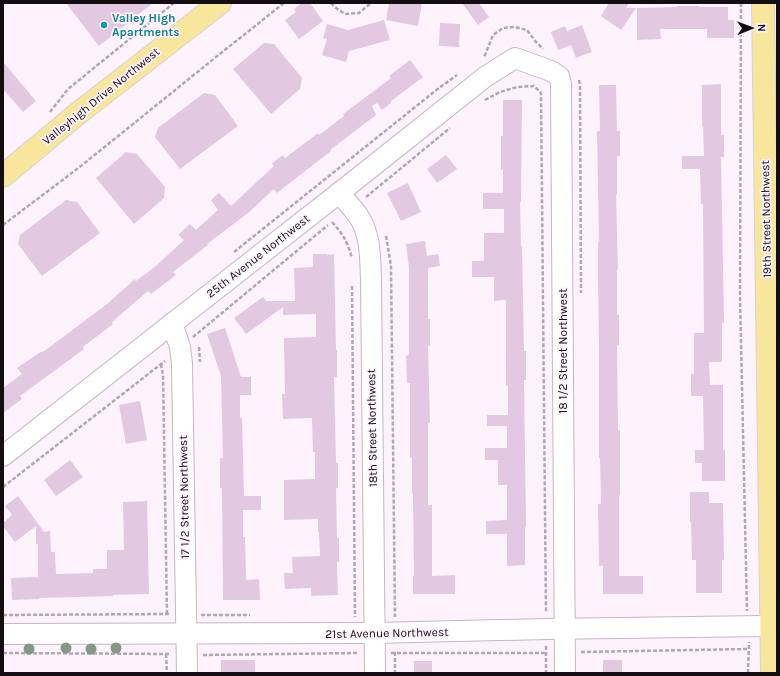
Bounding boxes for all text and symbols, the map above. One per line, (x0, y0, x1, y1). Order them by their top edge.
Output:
north arrow (732, 8, 772, 48)
place label: Valley High Apartments (112, 11, 180, 39)
marker: Valley High Apartments (99, 20, 109, 30)
text: N (755, 24, 768, 32)
street label: Valleyhigh Drive Northwest (40, 44, 163, 148)
street label: 19th Street Northwest (758, 159, 774, 278)
street label: 25th Avenue Northwest (204, 211, 313, 301)
street label: 18 1/2 Street Northwest (556, 288, 570, 414)
street label: 18th Street Northwest (364, 368, 380, 487)
street label: 17 1/2 Street Northwest (176, 435, 192, 559)
street label: 21st Avenue Northwest (325, 625, 449, 641)

